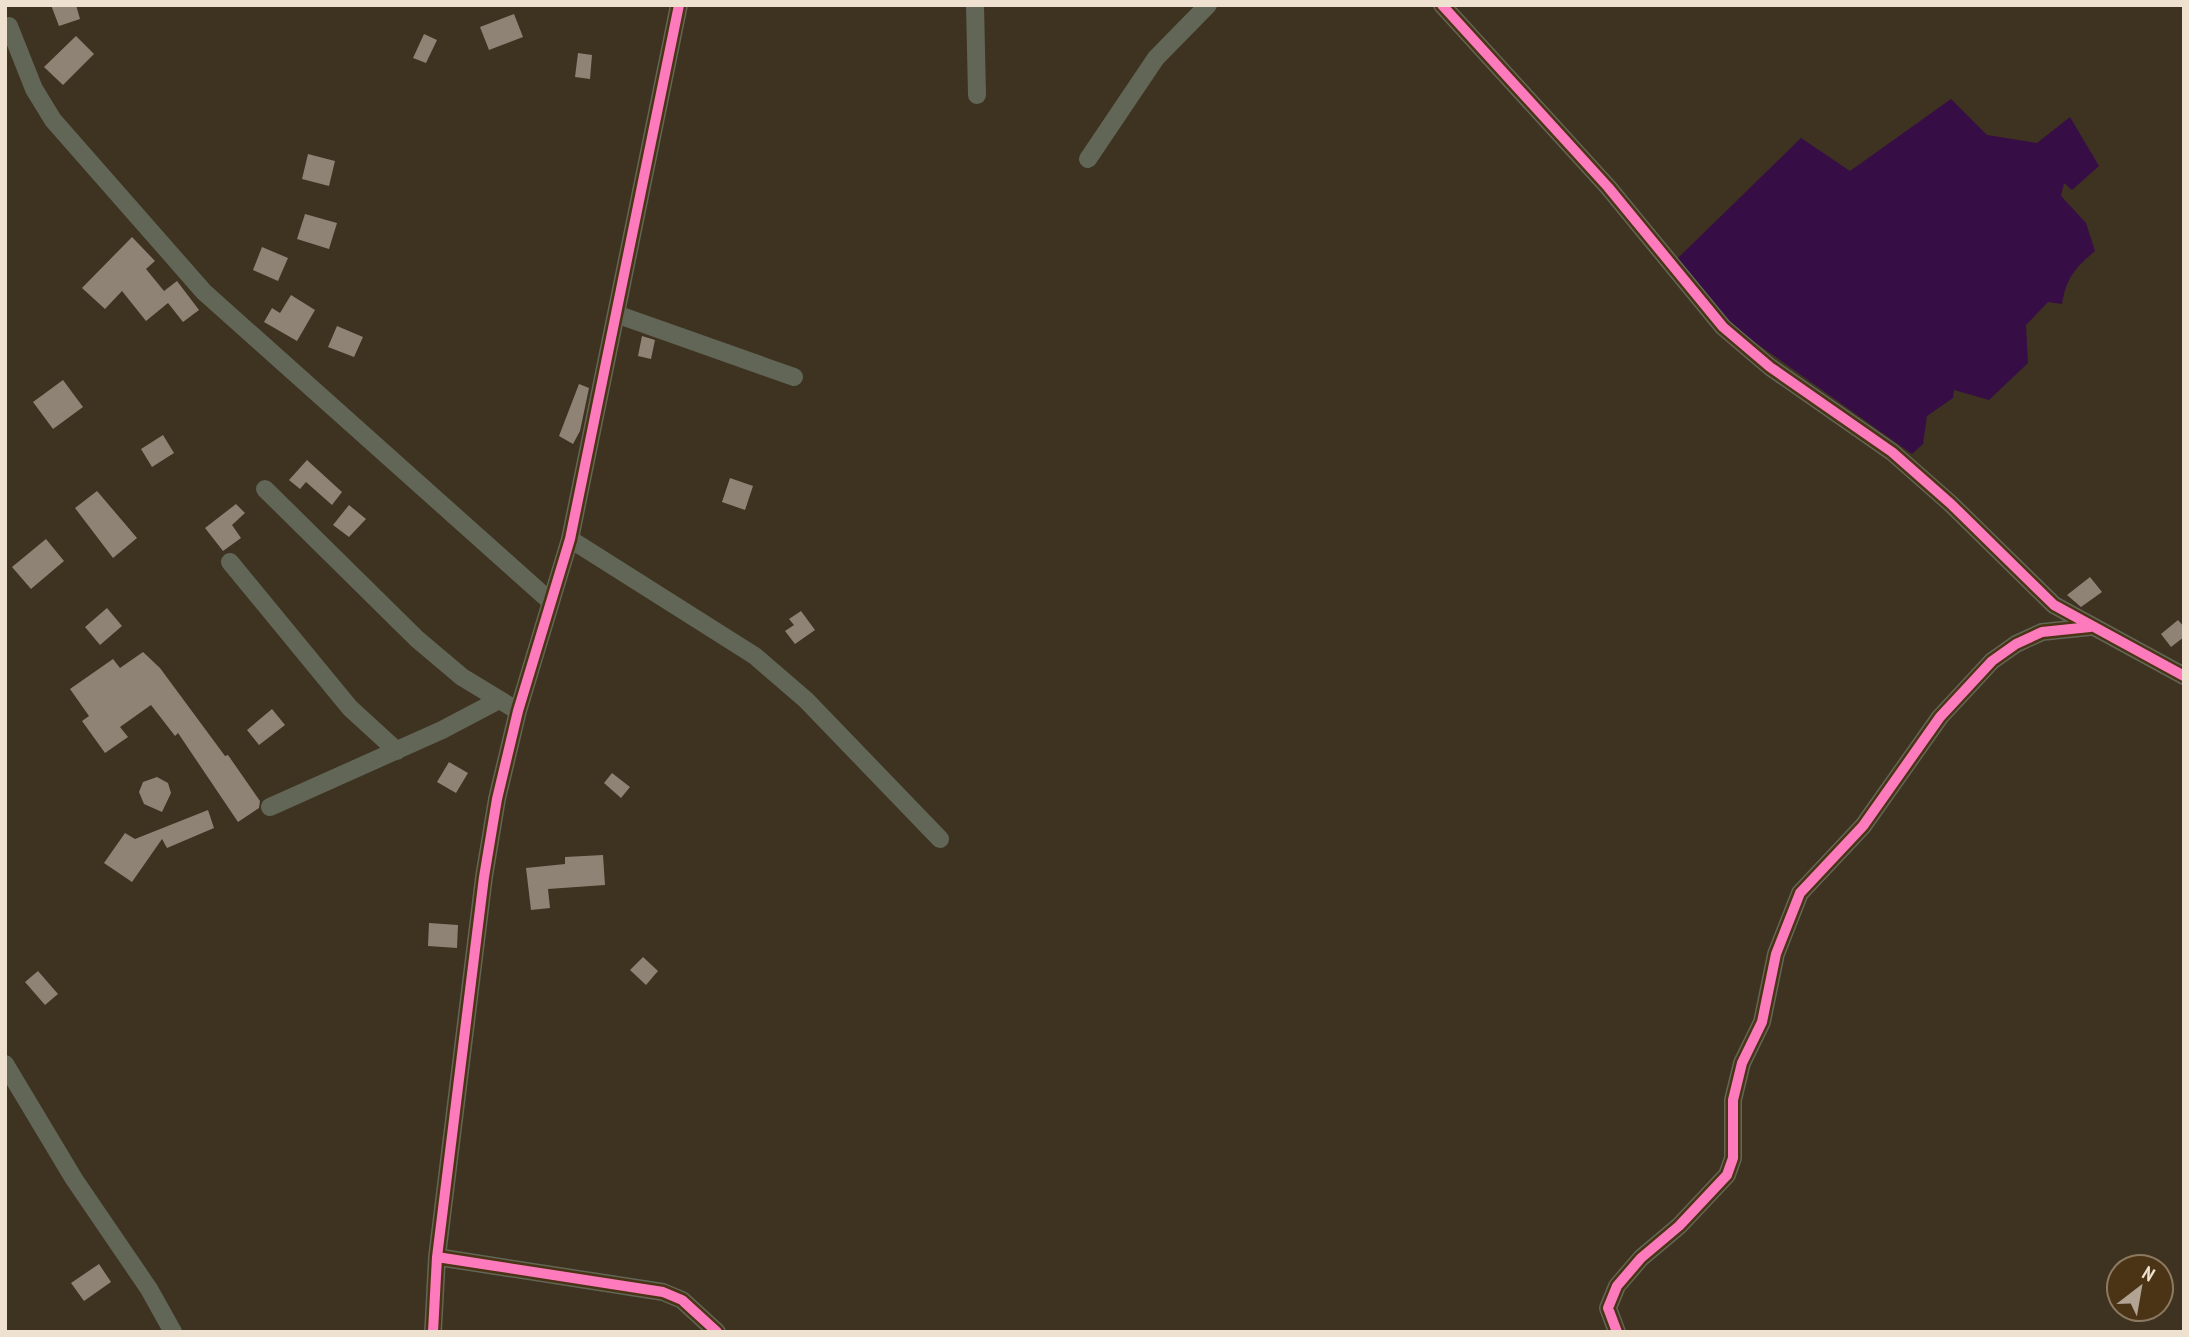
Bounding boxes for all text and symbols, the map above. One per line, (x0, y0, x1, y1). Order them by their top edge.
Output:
north arrow (2105, 1253, 2175, 1323)
text: N (2138, 1260, 2159, 1286)

